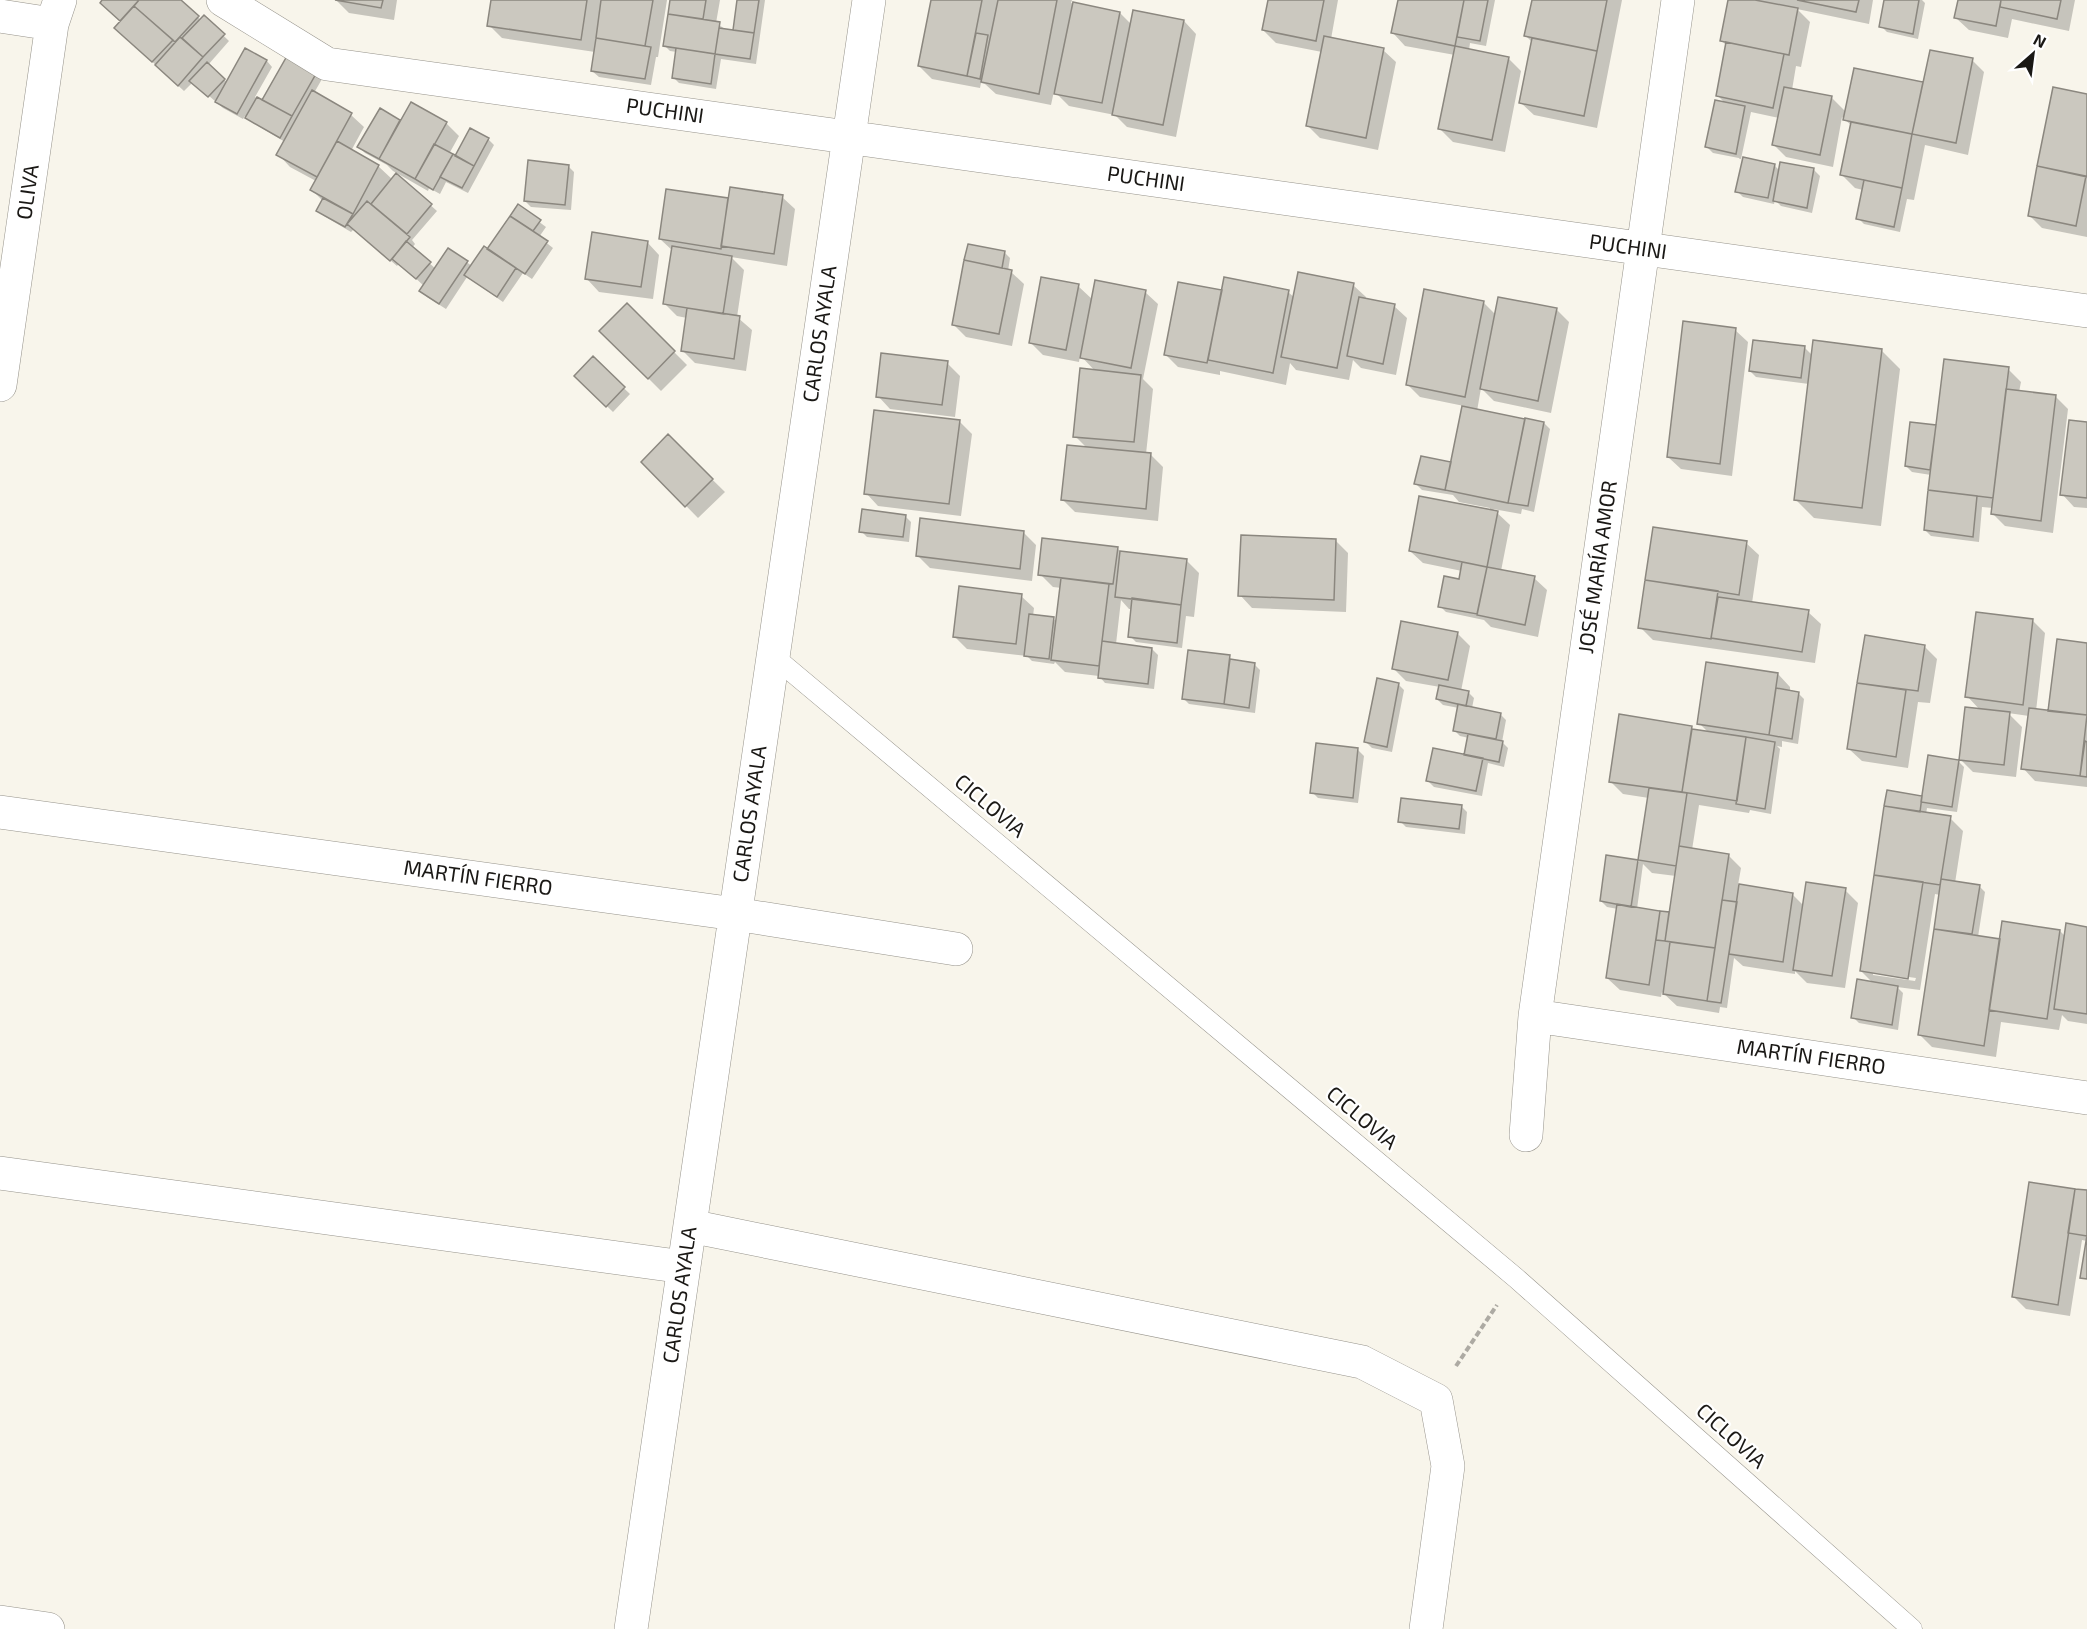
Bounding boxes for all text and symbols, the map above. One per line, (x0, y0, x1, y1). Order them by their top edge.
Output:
north arrow (2003, 24, 2063, 84)
text: N (2031, 29, 2050, 51)
street label: PUCHINI (625, 92, 706, 127)
street label: PUCHINI (1106, 160, 1187, 195)
street label: OLIVA (10, 163, 43, 221)
street label: PUCHINI (1588, 228, 1669, 263)
street label: CARLOS AYALA (797, 264, 841, 404)
street label: JOSÉ MARÍA AMOR (1572, 479, 1621, 655)
street label: CARLOS AYALA (727, 744, 771, 884)
street label: CICLOVIA (950, 768, 1032, 842)
street label: MARTÍN FIERRO (402, 854, 554, 899)
street label: MARTÍN FIERRO (1735, 1033, 1887, 1078)
street label: CICLOVIA (1322, 1080, 1404, 1154)
street label: CARLOS AYALA (657, 1225, 701, 1365)
street label: CICLOVIA (1692, 1397, 1772, 1473)

